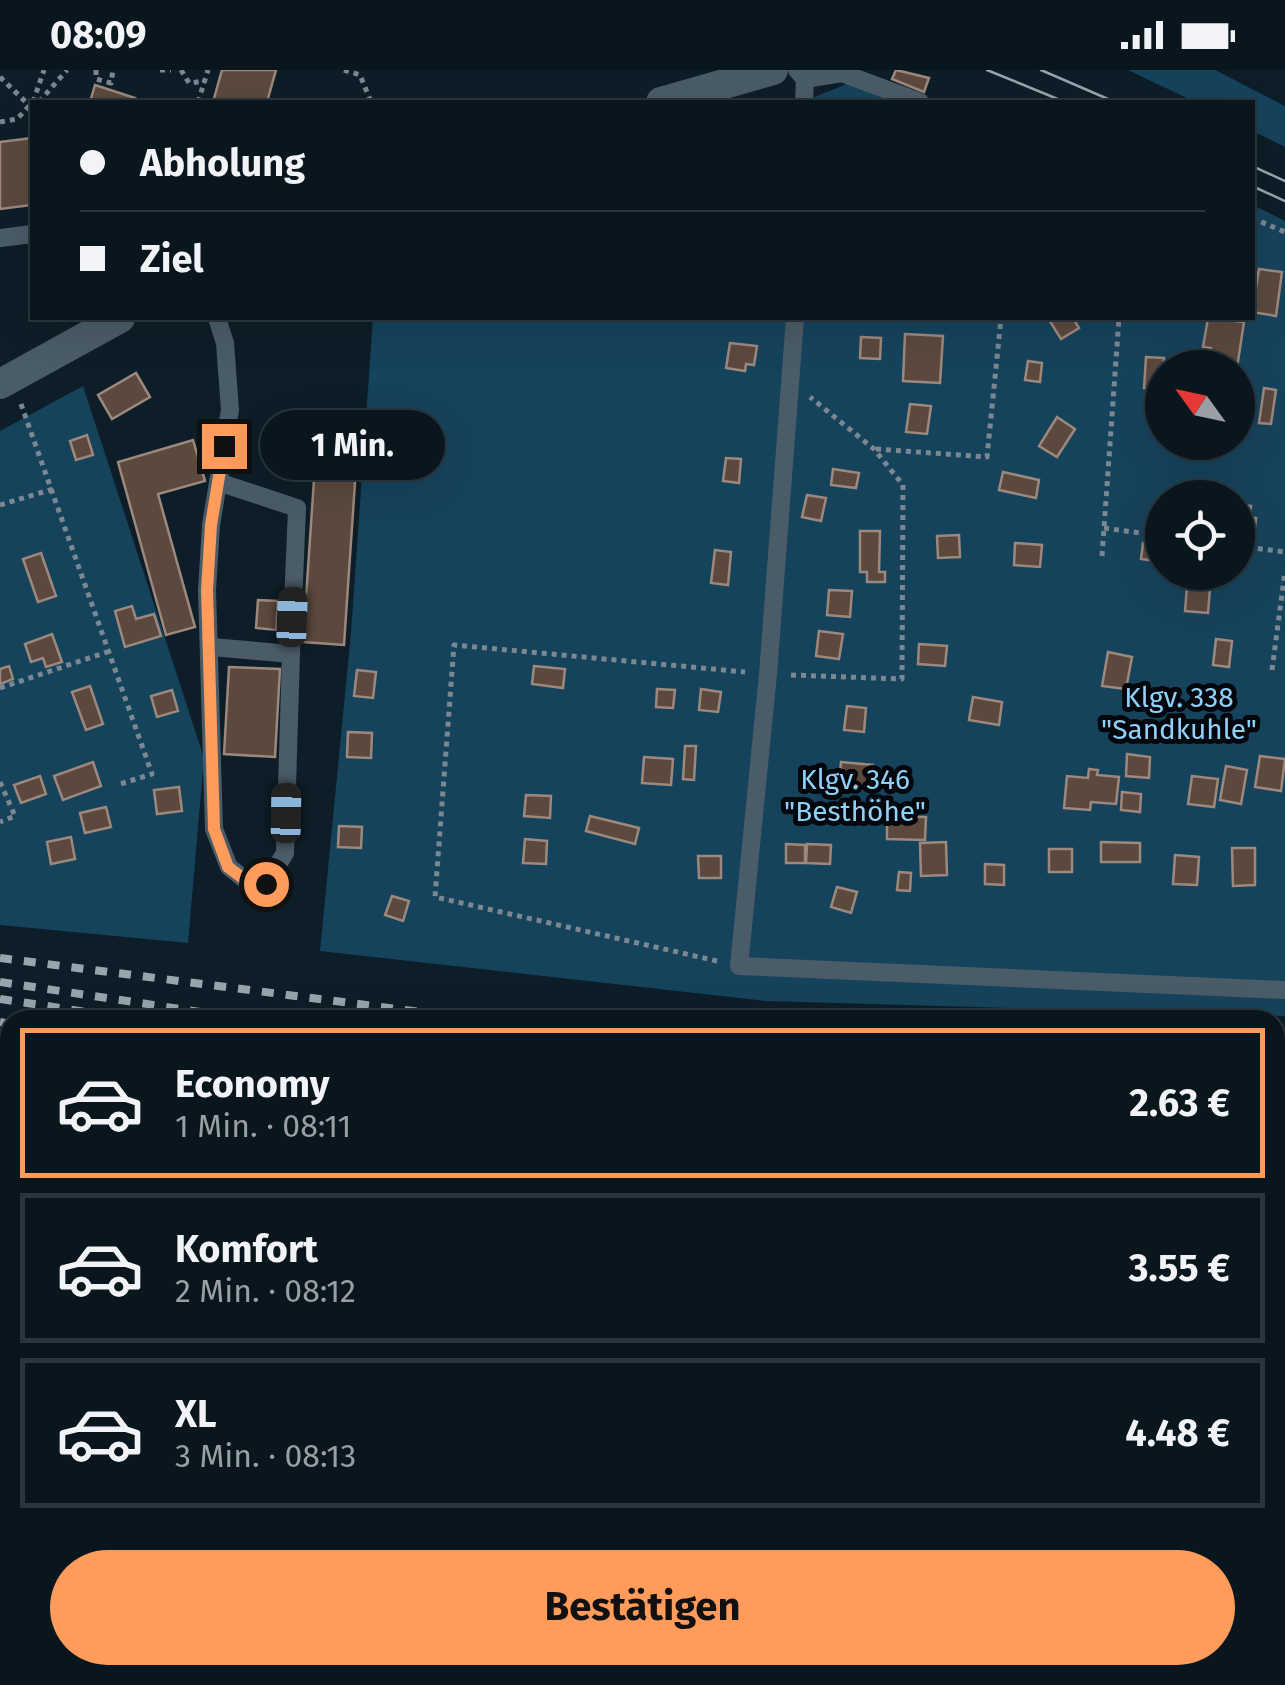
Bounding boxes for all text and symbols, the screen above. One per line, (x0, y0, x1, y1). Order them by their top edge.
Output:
text: 08:09 (50, 12, 147, 58)
text: Abholung (140, 140, 305, 186)
text: Ziel (140, 236, 204, 282)
north arrow (1145, 350, 1255, 460)
map controls (1145, 350, 1255, 590)
callout: 1 Min. (259, 411, 444, 481)
route end (202, 424, 247, 469)
text: 1 Min. (311, 426, 394, 464)
button: locate (1145, 480, 1255, 590)
car (276, 586, 308, 648)
park label: Klgv. 338 "Sandkuhle" (1101, 681, 1257, 746)
park label: Klgv. 346 "Besthöhe" (784, 763, 926, 828)
car (270, 783, 302, 843)
route start (244, 862, 289, 907)
icon: car (55, 1058, 145, 1148)
text: Economy (175, 1061, 330, 1107)
text: 2.63 € (1129, 1080, 1230, 1126)
text: 1 Min. · 08:11 (175, 1107, 351, 1145)
icon: car (55, 1223, 145, 1313)
text: Komfort (175, 1226, 318, 1272)
text: 3.55 € (1129, 1245, 1230, 1291)
text: 2 Min. · 08:12 (175, 1272, 356, 1310)
icon: car (55, 1388, 145, 1478)
text: XL (175, 1391, 217, 1437)
text: 4.48 € (1125, 1410, 1230, 1456)
text: 3 Min. · 08:13 (175, 1437, 356, 1475)
button: Bestätigen (50, 1550, 1235, 1665)

